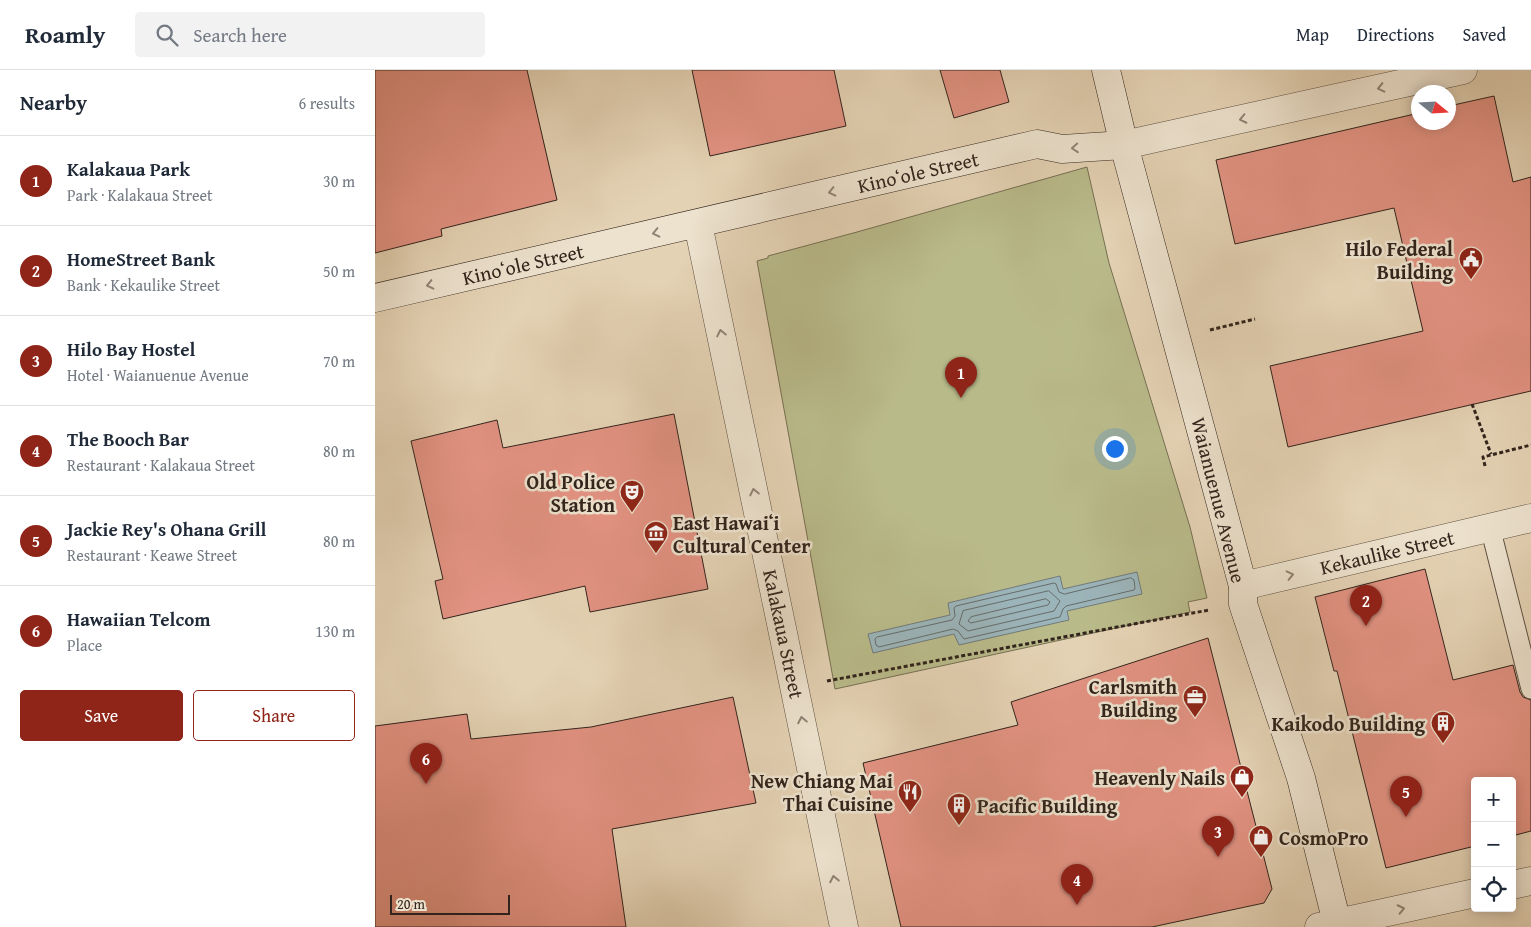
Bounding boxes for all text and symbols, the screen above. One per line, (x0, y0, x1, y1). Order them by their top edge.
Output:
search box (135, 12, 485, 57)
text: Roamly (25, 17, 105, 52)
icon: search (153, 21, 181, 49)
text: Search here (193, 21, 287, 49)
text: Map (1296, 21, 1329, 48)
text: Directions (1357, 21, 1434, 48)
text: Saved (1462, 21, 1506, 48)
one-way arrow (1377, 82, 1386, 93)
north arrow (1411, 85, 1456, 130)
text: Nearby (20, 87, 87, 118)
text: 6 results (298, 91, 355, 115)
one-way arrow (1238, 113, 1247, 124)
one-way arrow (1071, 143, 1079, 154)
street label: Kinoʻole Street (855, 144, 981, 200)
text: Kalakaua Park (67, 155, 190, 183)
text: 1 (32, 169, 40, 193)
text: 30 m (323, 169, 355, 193)
text: Park · Kalakaua Street (67, 183, 213, 207)
one-way arrow (827, 186, 836, 197)
one-way arrow (652, 227, 661, 238)
place label: Hilo Federal Building (1346, 234, 1453, 286)
street label: Kinoʻole Street (460, 236, 586, 292)
text: HomeStreet Bank (67, 245, 215, 273)
public building icon: Hilo Federal Building (1458, 246, 1484, 280)
text: 2 (32, 259, 40, 283)
text: 50 m (323, 259, 355, 283)
text: Bank · Kekaulike Street (67, 273, 220, 297)
one-way arrow (425, 279, 434, 290)
one-way arrow (716, 329, 727, 338)
text: Hilo Bay Hostel (67, 335, 196, 363)
text: 3 (32, 349, 40, 373)
text: 70 m (323, 349, 355, 373)
pin: 1 (945, 357, 977, 398)
text: Hotel · Waianuenue Avenue (67, 363, 249, 387)
street label: Waianuenue Avenue (1184, 414, 1254, 586)
text: The Booch Bar (67, 425, 189, 453)
your location (1102, 436, 1128, 462)
text: 4 (32, 439, 40, 463)
text: 80 m (323, 439, 355, 463)
text: Restaurant · Kalakaua Street (67, 453, 255, 477)
place label: Old Police Station (527, 467, 615, 519)
theatre icon: Old Police Station (619, 479, 645, 513)
one-way arrow (750, 488, 760, 497)
place label: East Hawaiʻi Cultural Center (673, 508, 810, 560)
text: Jackie Rey's Ohana Grill (67, 515, 267, 543)
museum icon: East Hawaiʻi Cultural Center (643, 520, 669, 554)
street label: Kekaulike Street (1317, 522, 1457, 582)
text: 5 (32, 529, 40, 553)
text: 80 m (323, 529, 355, 553)
text: Restaurant · Keawe Street (67, 543, 237, 567)
street label: Kalakaua Street (756, 567, 812, 701)
one-way arrow (1286, 570, 1295, 581)
pin: 2 (1350, 585, 1382, 626)
text: Hawaiian Telcom (67, 605, 211, 633)
text: 6 (32, 619, 40, 643)
text: 130 m (315, 619, 355, 643)
text: Place (67, 633, 102, 657)
place label: Carlsmith Building (1089, 672, 1177, 724)
office icon: Carlsmith Building (1182, 684, 1208, 718)
button: Save (20, 690, 183, 741)
button: Share (193, 690, 355, 741)
place label: Kaikodo Building (1272, 709, 1425, 738)
building icon: Kaikodo Building (1430, 710, 1456, 744)
one-way arrow (797, 716, 808, 724)
pin: 6 (410, 743, 442, 784)
place label: Heavenly Nails (1094, 763, 1225, 792)
shop icon: Heavenly Nails (1229, 764, 1255, 798)
place label: New Chiang Mai Thai Cuisine (751, 766, 893, 818)
pin: 5 (1390, 776, 1422, 817)
map controls (1471, 777, 1516, 912)
button: + (1471, 777, 1516, 822)
restaurant icon: New Chiang Mai Thai Cuisine (897, 779, 923, 813)
place label: Pacific Building (977, 791, 1118, 820)
building icon: Pacific Building (946, 792, 972, 826)
pin: 3 (1202, 816, 1234, 857)
button: − (1471, 822, 1516, 867)
place label: CosmoPro (1279, 823, 1369, 852)
shop icon: CosmoPro (1248, 824, 1274, 858)
pin: 4 (1061, 864, 1093, 905)
button: locate (1471, 867, 1516, 912)
one-way arrow (830, 875, 840, 884)
scale bar (390, 892, 510, 915)
text: 20 m (397, 894, 425, 914)
one-way arrow (1397, 904, 1406, 914)

